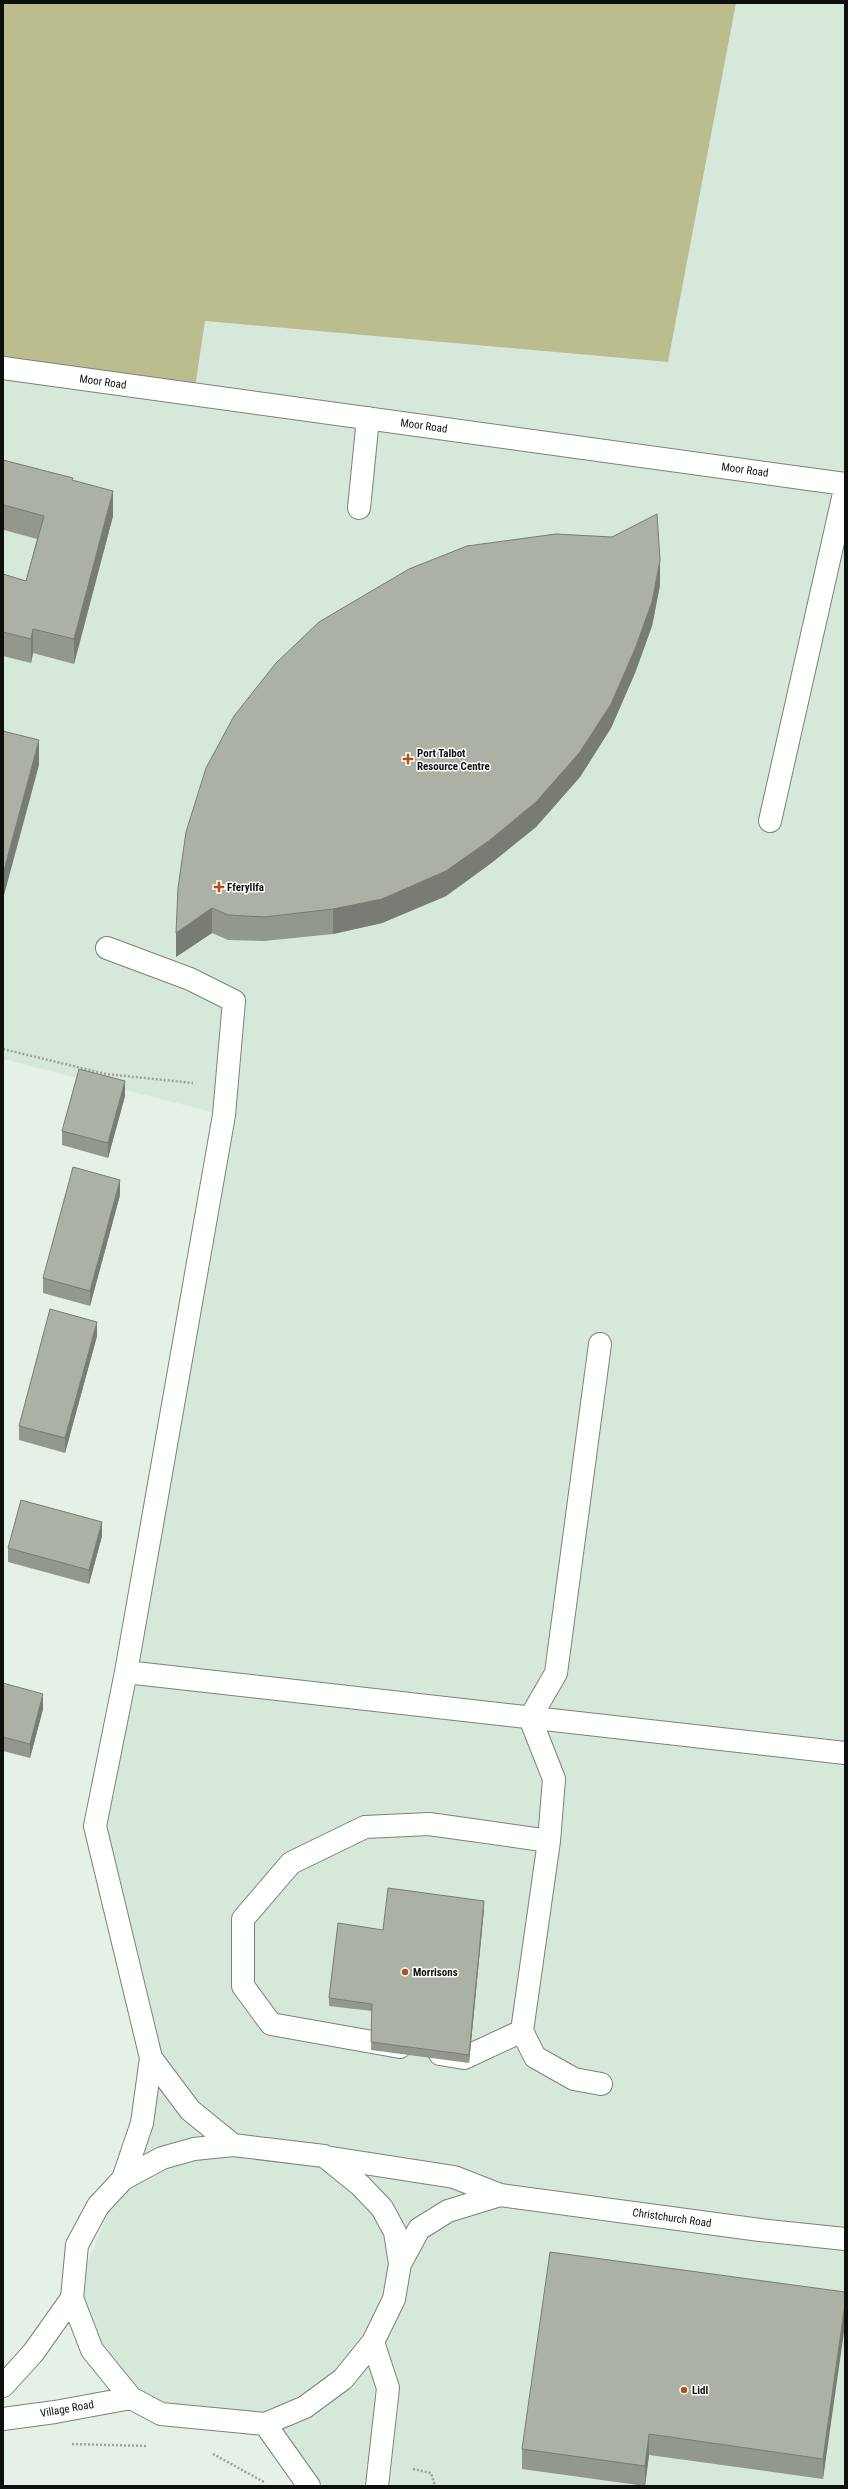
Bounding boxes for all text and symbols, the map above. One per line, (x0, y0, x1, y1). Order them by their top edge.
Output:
street label: Moor Road (79, 372, 127, 392)
street label: Moor Road (400, 416, 448, 436)
street label: Moor Road (721, 460, 769, 480)
place label: Port Talbot Resource Centre (417, 747, 490, 773)
marker: Port Talbot Resource Centre (402, 753, 414, 765)
place label: Fferyllfa (227, 881, 264, 894)
marker: Fferyllfa (214, 882, 224, 892)
place label: Morrisons (413, 1966, 458, 1979)
marker: Morrisons (400, 1967, 410, 1977)
street label: Christchurch Road (632, 2206, 712, 2230)
place label: Lidl (692, 2384, 708, 2397)
marker: Lidl (679, 2385, 689, 2395)
street label: Village Road (39, 2398, 95, 2420)

